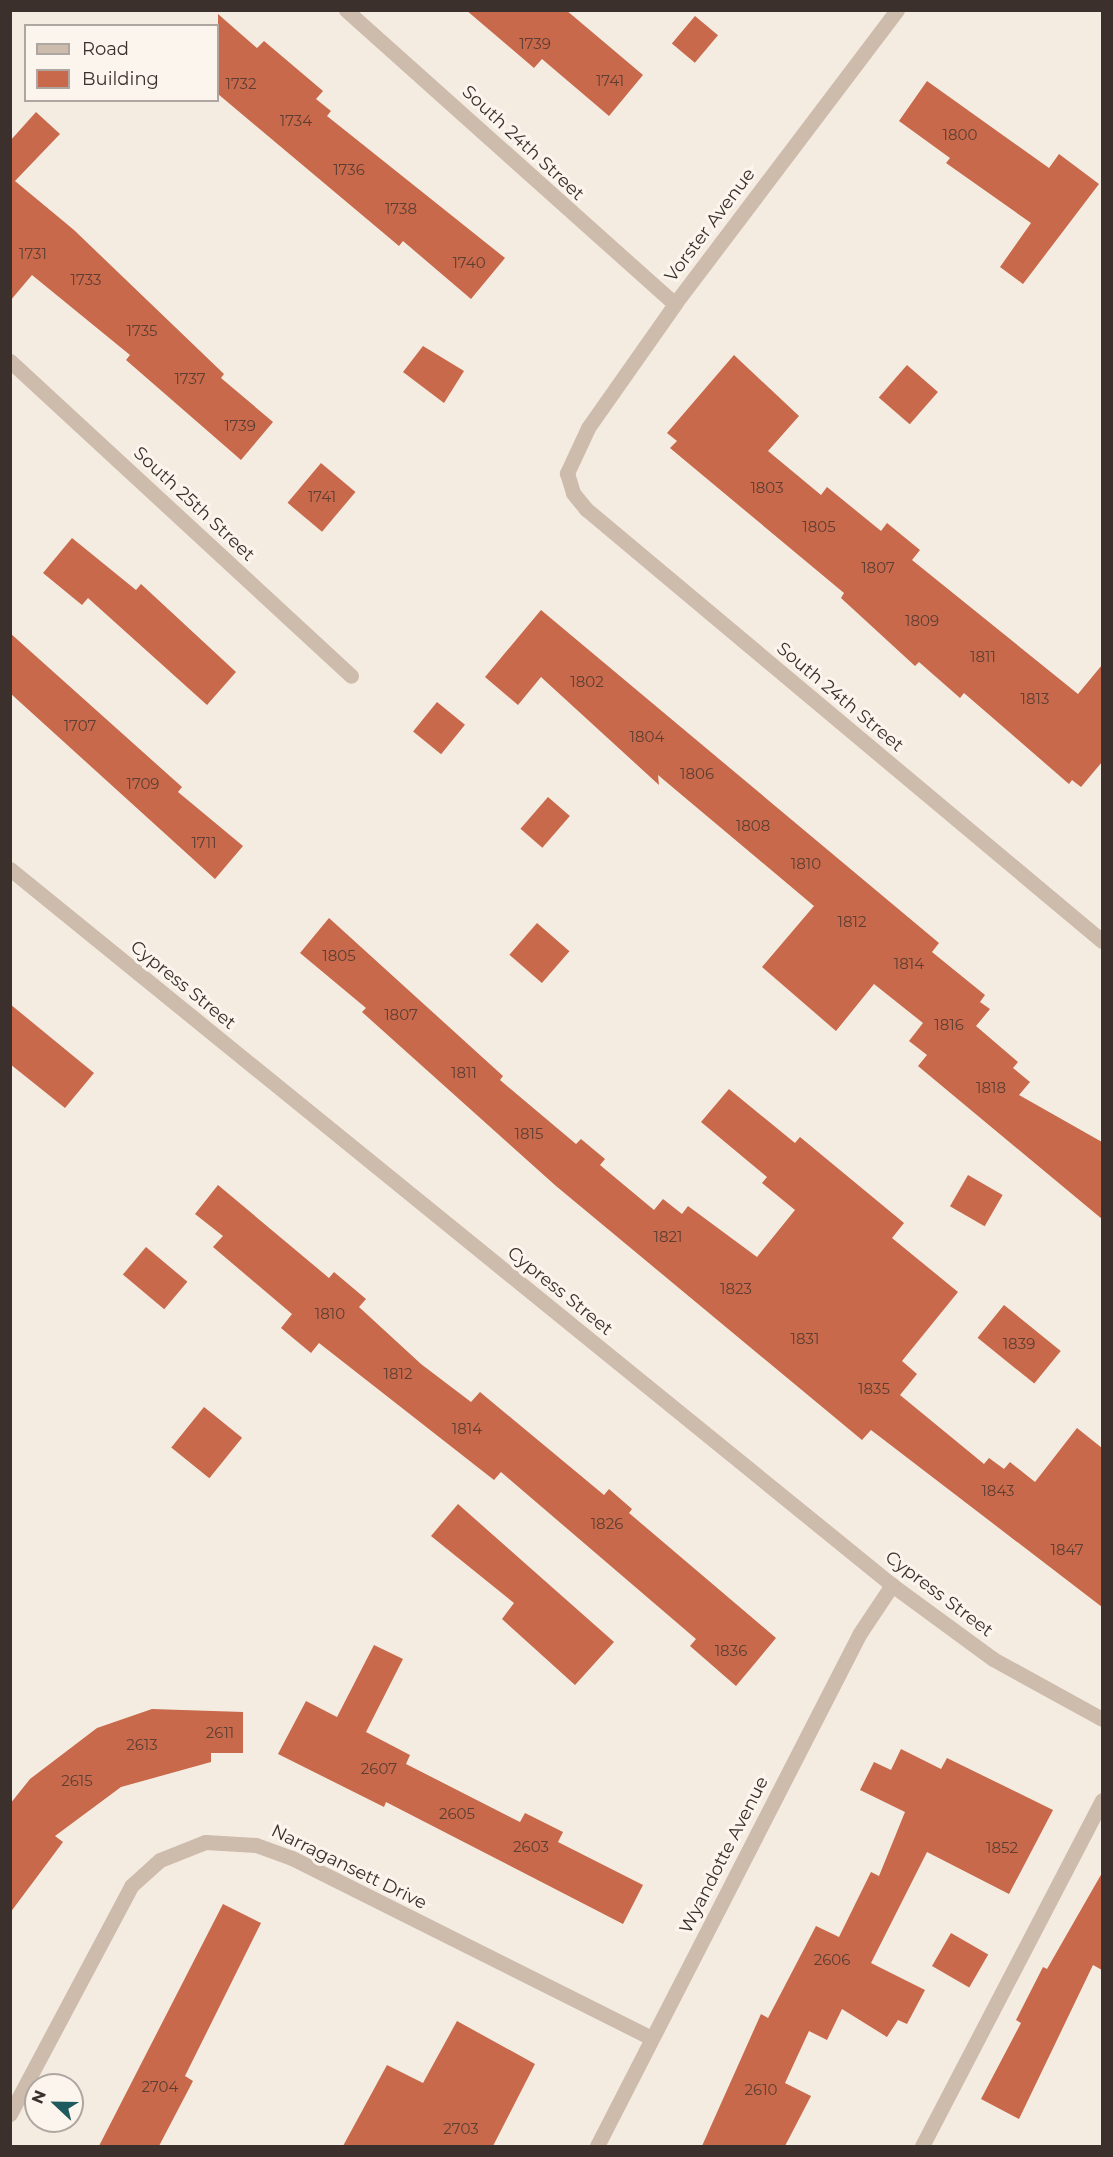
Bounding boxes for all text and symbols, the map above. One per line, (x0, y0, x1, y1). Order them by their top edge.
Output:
legend (24, 24, 219, 102)
house number: 1739 (519, 35, 551, 53)
text: Road (82, 38, 129, 60)
text: Building (82, 68, 159, 90)
house number: 1741 (596, 72, 624, 90)
house number: 1732 (225, 75, 257, 93)
street label: South 24th Street (458, 81, 588, 205)
house number: 1734 (280, 112, 312, 130)
house number: 1800 (943, 126, 977, 144)
house number: 1736 (333, 161, 365, 179)
street label: Vorster Avenue (660, 164, 760, 286)
house number: 1738 (385, 200, 417, 218)
house number: 1731 (19, 245, 47, 263)
house number: 1740 (452, 254, 486, 272)
house number: 1733 (71, 271, 101, 289)
house number: 1735 (127, 322, 157, 340)
house number: 1737 (174, 370, 206, 388)
house number: 1739 (224, 417, 256, 435)
street label: South 25th Street (129, 442, 259, 566)
house number: 1803 (750, 479, 784, 497)
house number: 1741 (308, 488, 336, 506)
house number: 1805 (802, 518, 836, 536)
house number: 1807 (861, 559, 895, 577)
house number: 1809 (905, 612, 939, 630)
street label: South 24th Street (772, 638, 908, 756)
house number: 1811 (970, 648, 996, 666)
house number: 1802 (570, 673, 604, 691)
house number: 1813 (1021, 690, 1049, 708)
house number: 1707 (64, 717, 96, 735)
house number: 1804 (630, 728, 664, 746)
house number: 1806 (680, 765, 714, 783)
house number: 1709 (126, 775, 160, 793)
house number: 1808 (736, 817, 770, 835)
house number: 1711 (191, 834, 217, 852)
house number: 1810 (791, 855, 821, 873)
house number: 1812 (838, 913, 866, 931)
street label: Cypress Street (126, 936, 240, 1034)
house number: 1805 (322, 947, 356, 965)
house number: 1814 (894, 955, 924, 973)
house number: 1807 (384, 1006, 418, 1024)
house number: 1816 (934, 1016, 964, 1034)
house number: 1811 (451, 1064, 477, 1082)
house number: 1818 (976, 1079, 1006, 1097)
house number: 1815 (515, 1125, 543, 1143)
house number: 1821 (654, 1228, 682, 1246)
street label: Cypress Street (503, 1242, 617, 1340)
house number: 1823 (720, 1280, 752, 1298)
house number: 1810 (315, 1305, 345, 1323)
house number: 1831 (791, 1330, 819, 1348)
house number: 1839 (1003, 1335, 1035, 1353)
house number: 1812 (384, 1365, 412, 1383)
house number: 1835 (858, 1380, 890, 1398)
house number: 1814 (452, 1420, 482, 1438)
house number: 1843 (981, 1482, 1015, 1500)
house number: 1826 (591, 1515, 623, 1533)
house number: 1847 (1051, 1541, 1083, 1559)
street label: Cypress Street (881, 1546, 997, 1642)
house number: 1836 (715, 1642, 747, 1660)
house number: 2611 (206, 1724, 234, 1742)
house number: 2613 (126, 1736, 158, 1754)
house number: 2607 (361, 1760, 397, 1778)
house number: 2615 (61, 1772, 93, 1790)
street label: Wyandotte Avenue (675, 1773, 773, 1937)
house number: 2605 (439, 1805, 475, 1823)
street label: Narragansett Drive (268, 1820, 430, 1914)
house number: 2603 (513, 1838, 549, 1856)
house number: 1852 (986, 1839, 1018, 1857)
house number: 2606 (814, 1951, 850, 1969)
north arrow (24, 2073, 84, 2133)
house number: 2704 (142, 2078, 178, 2096)
house number: 2610 (745, 2081, 777, 2099)
text: N (27, 2087, 50, 2106)
house number: 2703 (443, 2120, 479, 2138)

